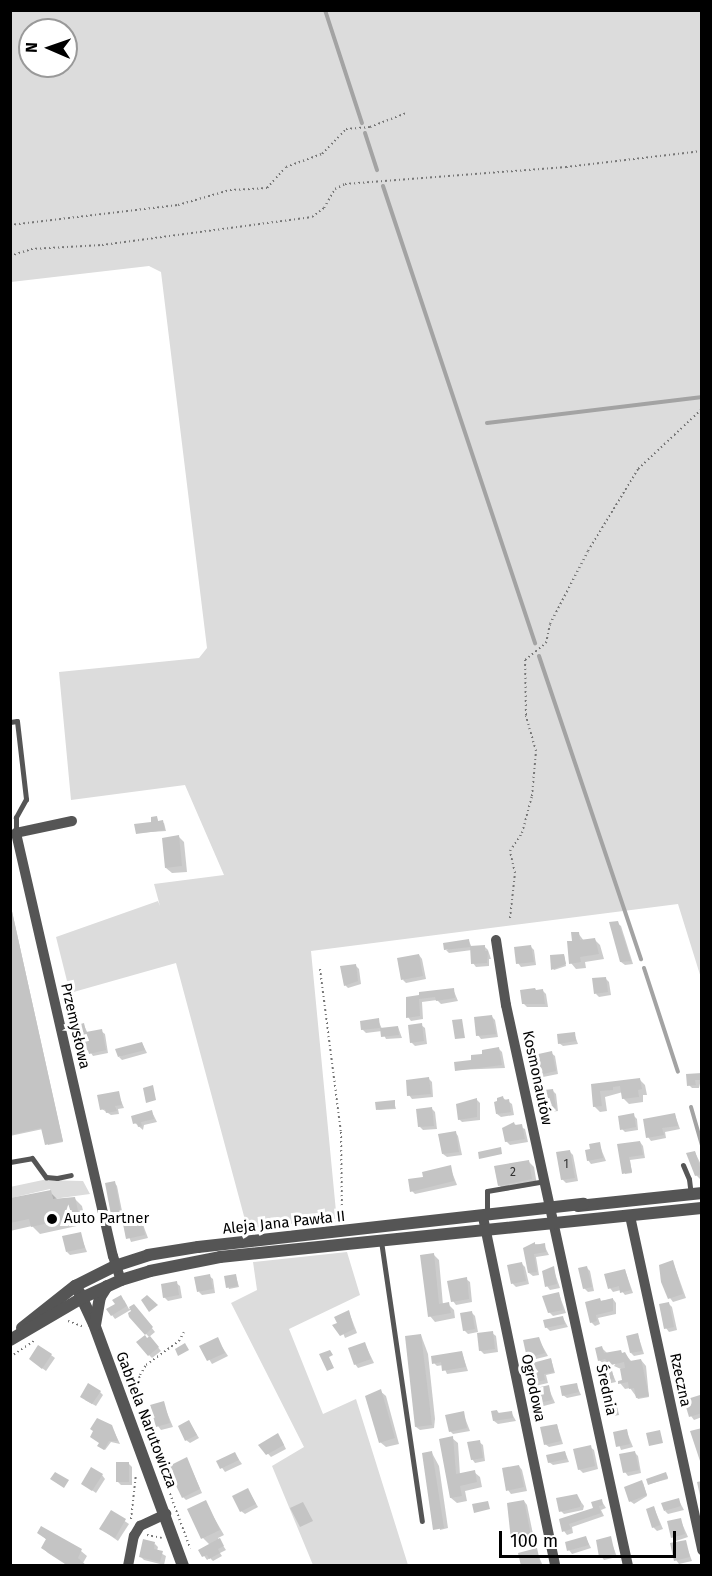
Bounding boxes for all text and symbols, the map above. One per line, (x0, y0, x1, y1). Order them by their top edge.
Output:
north arrow (18, 18, 78, 78)
text: N (22, 42, 41, 53)
street label: Przemysłowa (56, 981, 94, 1071)
street label: Kosmonautów (518, 1029, 556, 1127)
house number: 1 (563, 1158, 569, 1172)
house number: 2 (510, 1166, 516, 1180)
street label: Aleja Jana Pawła II (222, 1208, 346, 1238)
place label: Auto Partner (64, 1210, 149, 1228)
marker: Auto Partner (45, 1212, 59, 1226)
street label: Gabriela Narutowicza (112, 1349, 180, 1491)
street label: Rzeczna (666, 1352, 694, 1408)
street label: Ogrodowa (517, 1353, 549, 1423)
street label: Średnia (592, 1363, 620, 1417)
scale bar (502, 1519, 679, 1557)
text: 100 m (510, 1530, 558, 1552)

